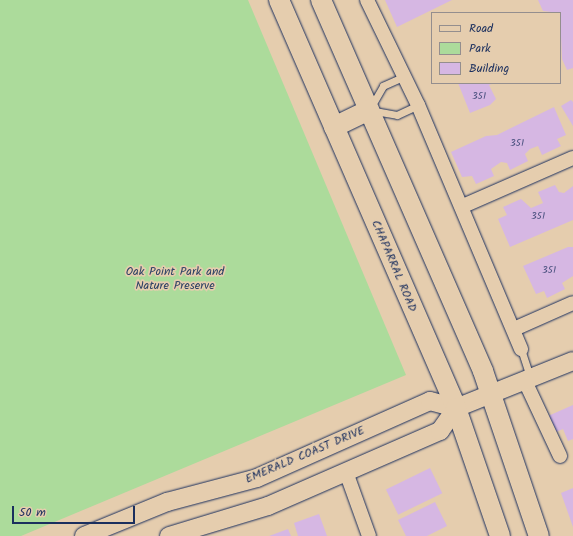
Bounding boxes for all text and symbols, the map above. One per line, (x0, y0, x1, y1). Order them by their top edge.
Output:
legend (431, 12, 561, 84)
text: Road (469, 19, 493, 38)
text: Park (469, 39, 491, 58)
text: Building (469, 59, 509, 78)
house number: 351 (472, 91, 486, 103)
house number: 351 (510, 138, 524, 150)
house number: 351 (531, 211, 545, 223)
street label: CHAPARRAL ROAD (368, 218, 420, 314)
park label: Oak Point Park and Nature Preserve (126, 265, 224, 293)
house number: 351 (542, 265, 556, 277)
street label: EMERALD COAST DRIVE (243, 423, 367, 487)
scale bar (14, 498, 137, 524)
text: 50 m (19, 503, 46, 522)

